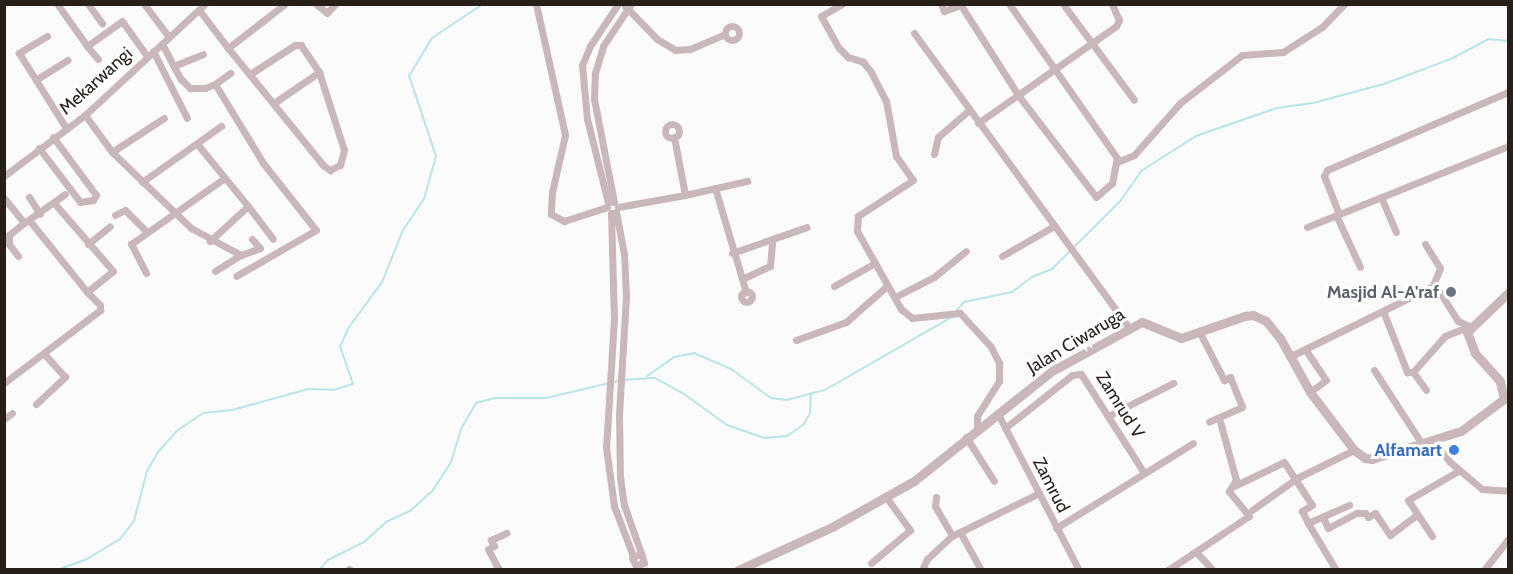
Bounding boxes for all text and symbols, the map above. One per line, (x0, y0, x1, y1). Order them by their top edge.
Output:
street label: Mekarwangi (55, 43, 137, 119)
place label: Masjid Al-A'raf (1327, 281, 1439, 303)
marker: Masjid Al-A'raf (1444, 285, 1458, 299)
street label: Jalan Ciwaruga (1023, 303, 1129, 379)
street label: Zamrud V (1091, 368, 1149, 442)
place label: Alfamart (1375, 439, 1442, 461)
marker: Alfamart (1447, 443, 1461, 457)
street label: Zamrud (1028, 454, 1074, 516)

